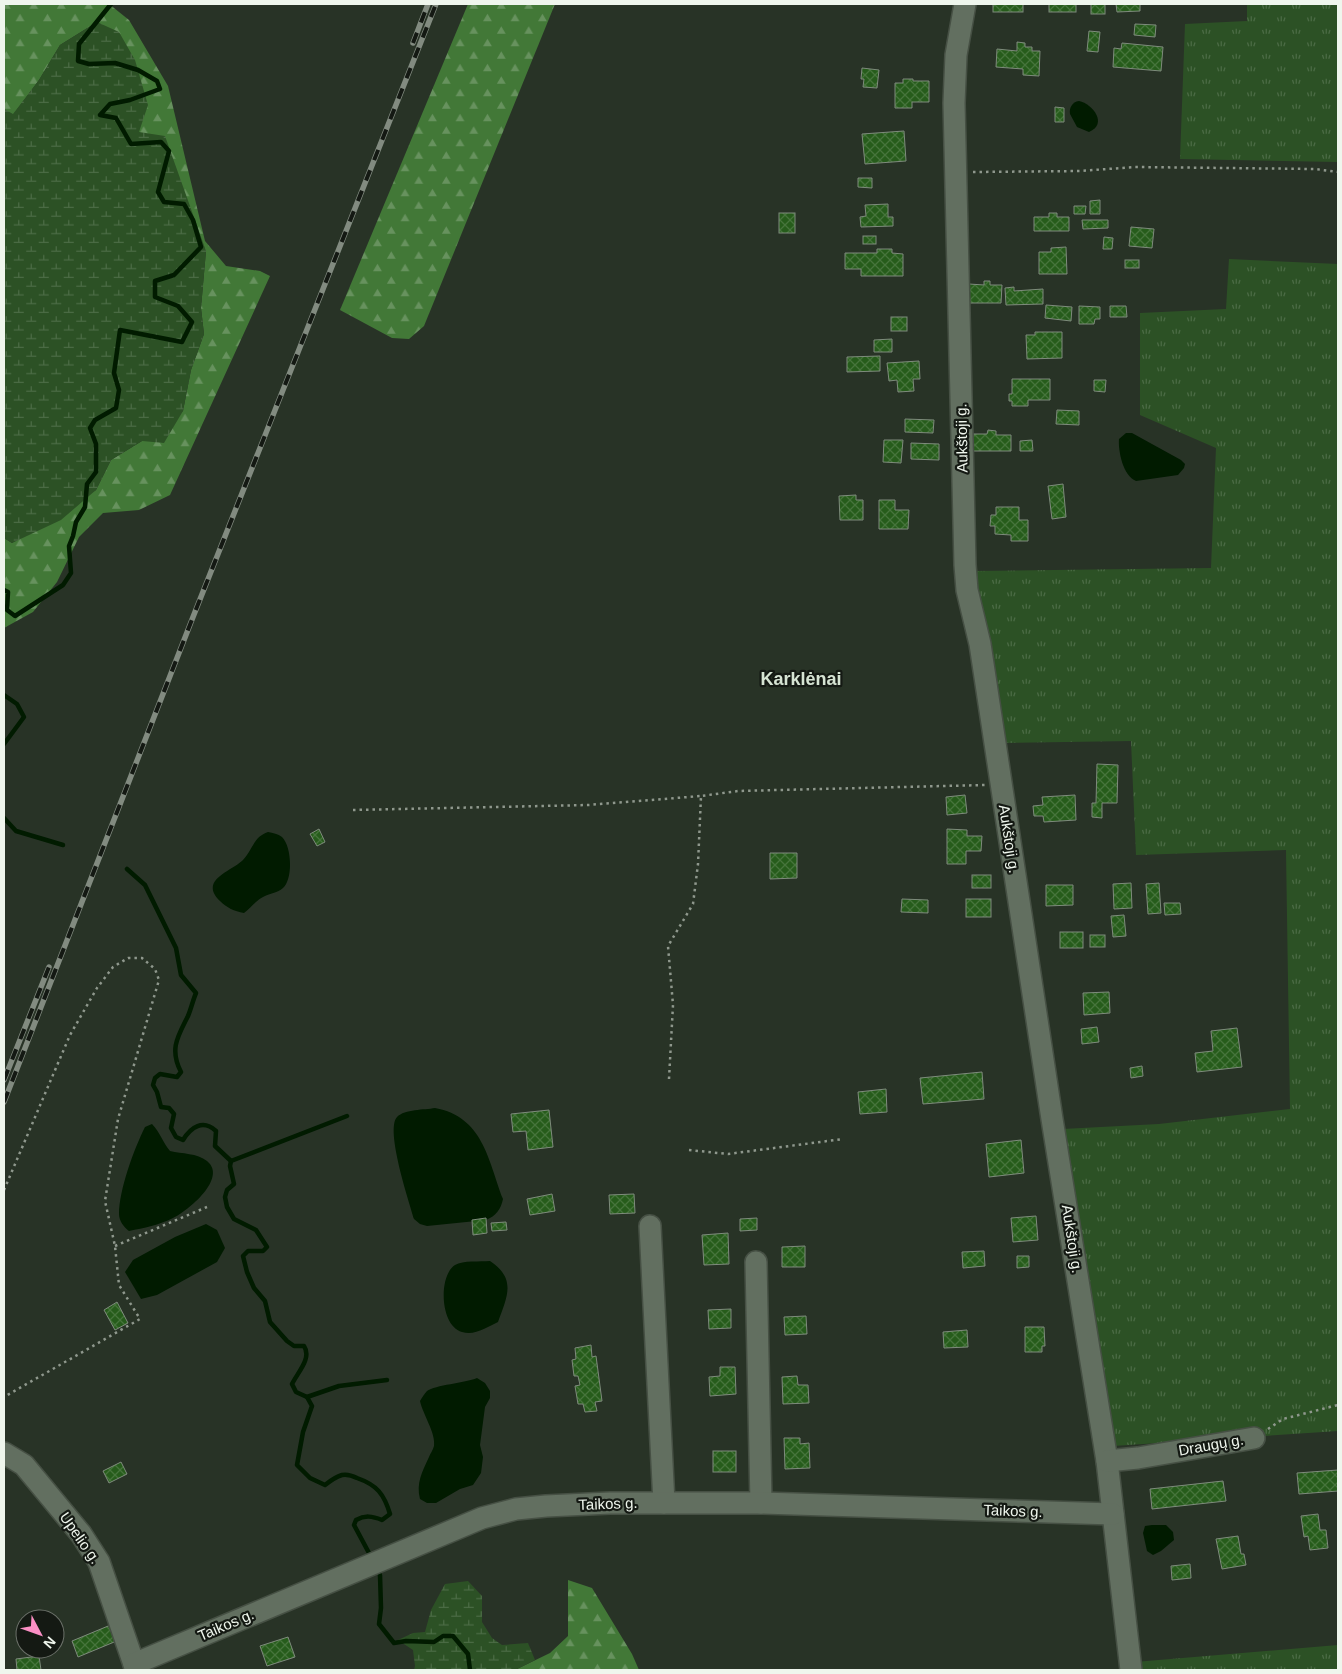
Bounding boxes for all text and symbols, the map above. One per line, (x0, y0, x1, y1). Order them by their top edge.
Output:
street label: Aukštoji g. (952, 403, 971, 473)
district label: Karklėnai (760, 669, 842, 689)
street label: Aukštoji g. (996, 803, 1023, 874)
street label: Aukštoji g. (1059, 1203, 1086, 1274)
street label: Draugų g. (1177, 1430, 1245, 1459)
street label: Taikos g. (578, 1494, 638, 1513)
street label: Taikos g. (983, 1501, 1043, 1520)
street label: Upelio g. (56, 1509, 104, 1567)
street label: Taikos g. (195, 1605, 256, 1644)
north arrow (15, 1609, 65, 1659)
text: N (40, 1633, 59, 1652)

